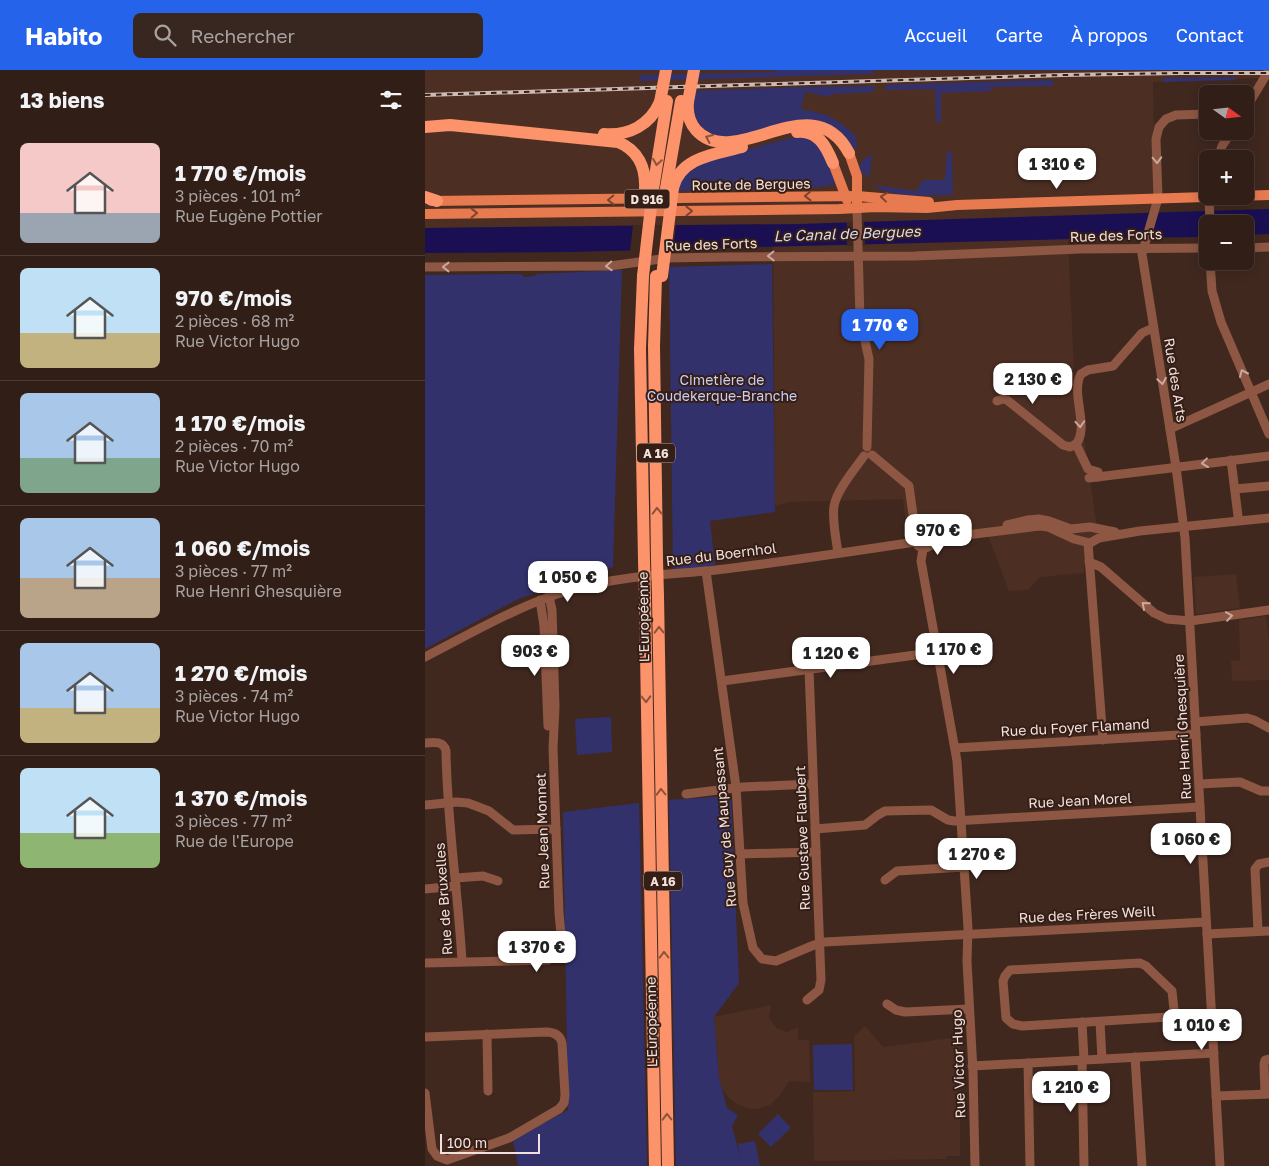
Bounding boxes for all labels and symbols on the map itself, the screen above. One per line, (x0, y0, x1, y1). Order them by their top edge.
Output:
north arrow (1199, 85, 1254, 140)
one-way arrow (706, 135, 715, 145)
pin: 1 310 € (1011, 148, 1103, 190)
one-way arrow (1151, 156, 1162, 164)
one-way arrow (652, 157, 662, 166)
street label: Route de Bergues (691, 174, 811, 194)
road number: D 916 (625, 190, 669, 208)
one-way arrow (804, 191, 812, 201)
one-way arrow (880, 192, 888, 203)
one-way arrow (607, 195, 614, 205)
one-way arrow (685, 206, 693, 216)
one-way arrow (470, 208, 478, 218)
water label: Le Canal de Bergues (773, 221, 922, 246)
street label: Rue des Forts (1070, 225, 1162, 245)
street label: Rue des Forts (665, 234, 757, 254)
one-way arrow (766, 251, 774, 261)
one-way arrow (604, 260, 612, 271)
one-way arrow (442, 262, 450, 272)
pin: 1 770 € (834, 308, 926, 351)
street label: Rue des Arts (1161, 337, 1191, 423)
pin: 2 130 € (987, 362, 1079, 405)
one-way arrow (1238, 369, 1249, 378)
park label: Cimetière de Coudekerque-Branche (647, 371, 797, 404)
one-way arrow (1157, 377, 1167, 385)
one-way arrow (1075, 421, 1086, 429)
road number: A 16 (637, 443, 675, 462)
one-way arrow (1201, 457, 1209, 468)
one-way arrow (652, 507, 662, 514)
pin: 970 € (903, 514, 973, 556)
street label: Rue du Boernhol (665, 539, 777, 569)
pin: 1 050 € (522, 560, 614, 603)
street label: L'Européenne (634, 572, 652, 662)
one-way arrow (1142, 602, 1151, 611)
one-way arrow (1225, 611, 1234, 621)
one-way arrow (653, 626, 664, 634)
pin: 1 170 € (908, 632, 1000, 675)
pin: 903 € (500, 634, 570, 677)
pin: 1 120 € (785, 636, 877, 679)
street label: Rue Henri Ghesquière (1170, 654, 1194, 800)
one-way arrow (641, 695, 651, 703)
street label: Rue du Foyer Flamand (1000, 715, 1150, 739)
street label: Rue Guy de Maupassant (709, 746, 739, 908)
street label: Rue Gustave Flaubert (791, 765, 813, 911)
street label: Rue Jean Monnet (531, 772, 553, 890)
one-way arrow (656, 788, 667, 796)
street label: Rue Jean Morel (1028, 789, 1132, 811)
pin: 1 060 € (1145, 822, 1237, 865)
pin: 1 270 € (931, 838, 1023, 880)
street label: Rue de Bruxelles (431, 842, 455, 956)
road number: A 16 (644, 871, 682, 890)
street label: Rue des Frères Weill (1018, 902, 1156, 926)
pin: 1 370 € (491, 930, 583, 973)
one-way arrow (659, 951, 670, 959)
street label: L'Européenne (642, 977, 660, 1067)
pin: 1 010 € (1156, 1008, 1248, 1051)
street label: Rue Victor Hugo (948, 1009, 968, 1119)
pin: 1 210 € (1025, 1070, 1117, 1113)
one-way arrow (662, 1113, 673, 1121)
scale bar (440, 1131, 540, 1154)

